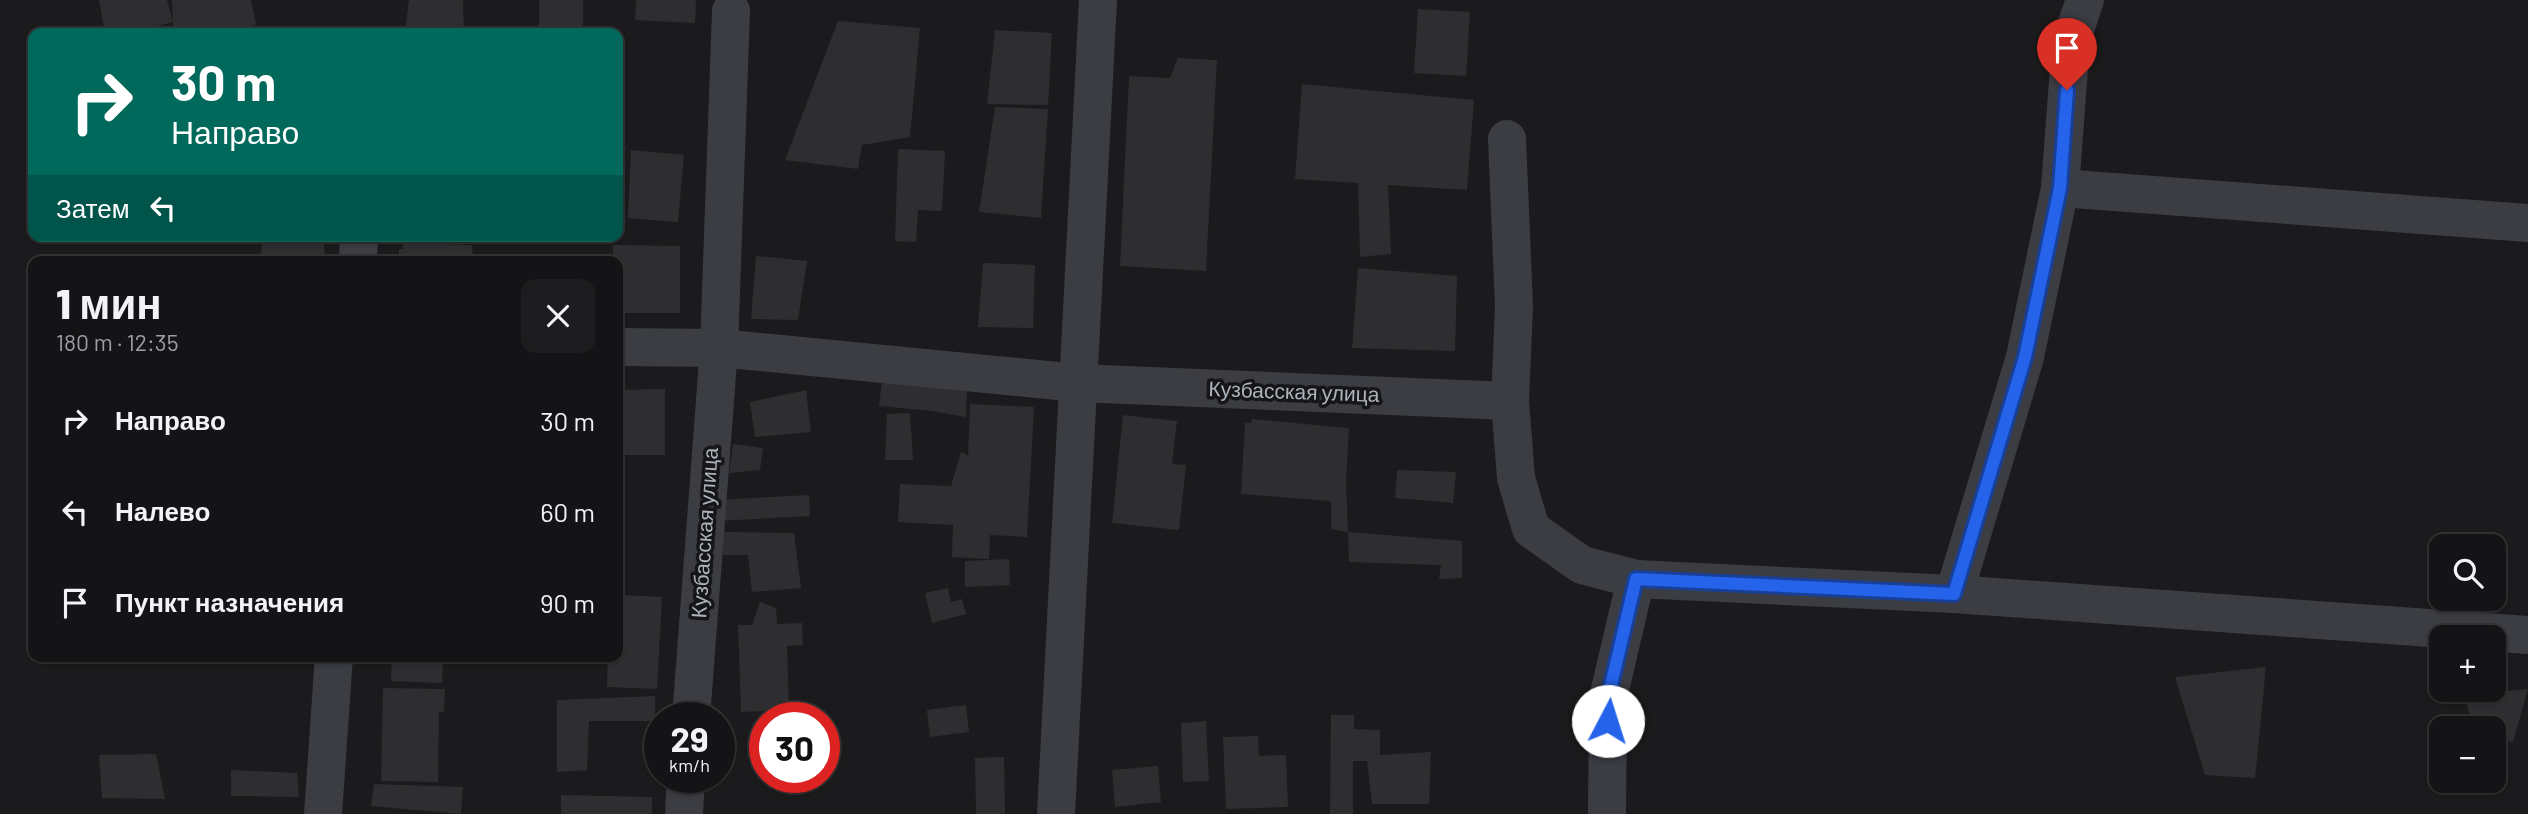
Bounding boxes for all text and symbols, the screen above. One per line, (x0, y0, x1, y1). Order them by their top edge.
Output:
pin (2037, 18, 2097, 90)
icon: arrive (2048, 29, 2086, 67)
text: 30 m (171, 52, 276, 111)
icon: right (56, 56, 147, 147)
text: Направо (171, 112, 299, 150)
icon: left (144, 189, 182, 227)
text: Затем (56, 192, 130, 223)
text: 1 мин (56, 277, 162, 327)
button: close (521, 279, 595, 353)
text: 180 m · 12:35 (56, 328, 179, 356)
street label: Кузбасская улица (1208, 375, 1380, 406)
icon: right (56, 402, 94, 440)
text: Направо (115, 404, 226, 435)
text: 30 m (540, 405, 595, 436)
street label: Кузбасская улица (685, 446, 722, 619)
icon: left (56, 493, 94, 531)
text: Налево (115, 495, 210, 526)
text: 60 m (540, 496, 595, 527)
map controls (2429, 534, 2506, 793)
button: search (2429, 534, 2506, 611)
icon: arrive (56, 584, 94, 622)
text: Пункт назначения (115, 586, 344, 617)
text: 90 m (540, 587, 595, 618)
button: + (2429, 625, 2506, 702)
position arrow (1571, 684, 1645, 758)
speed limit sign: 30 (749, 702, 840, 793)
button: − (2429, 716, 2506, 793)
text: 29 (670, 717, 709, 759)
text: km/h (669, 754, 710, 776)

